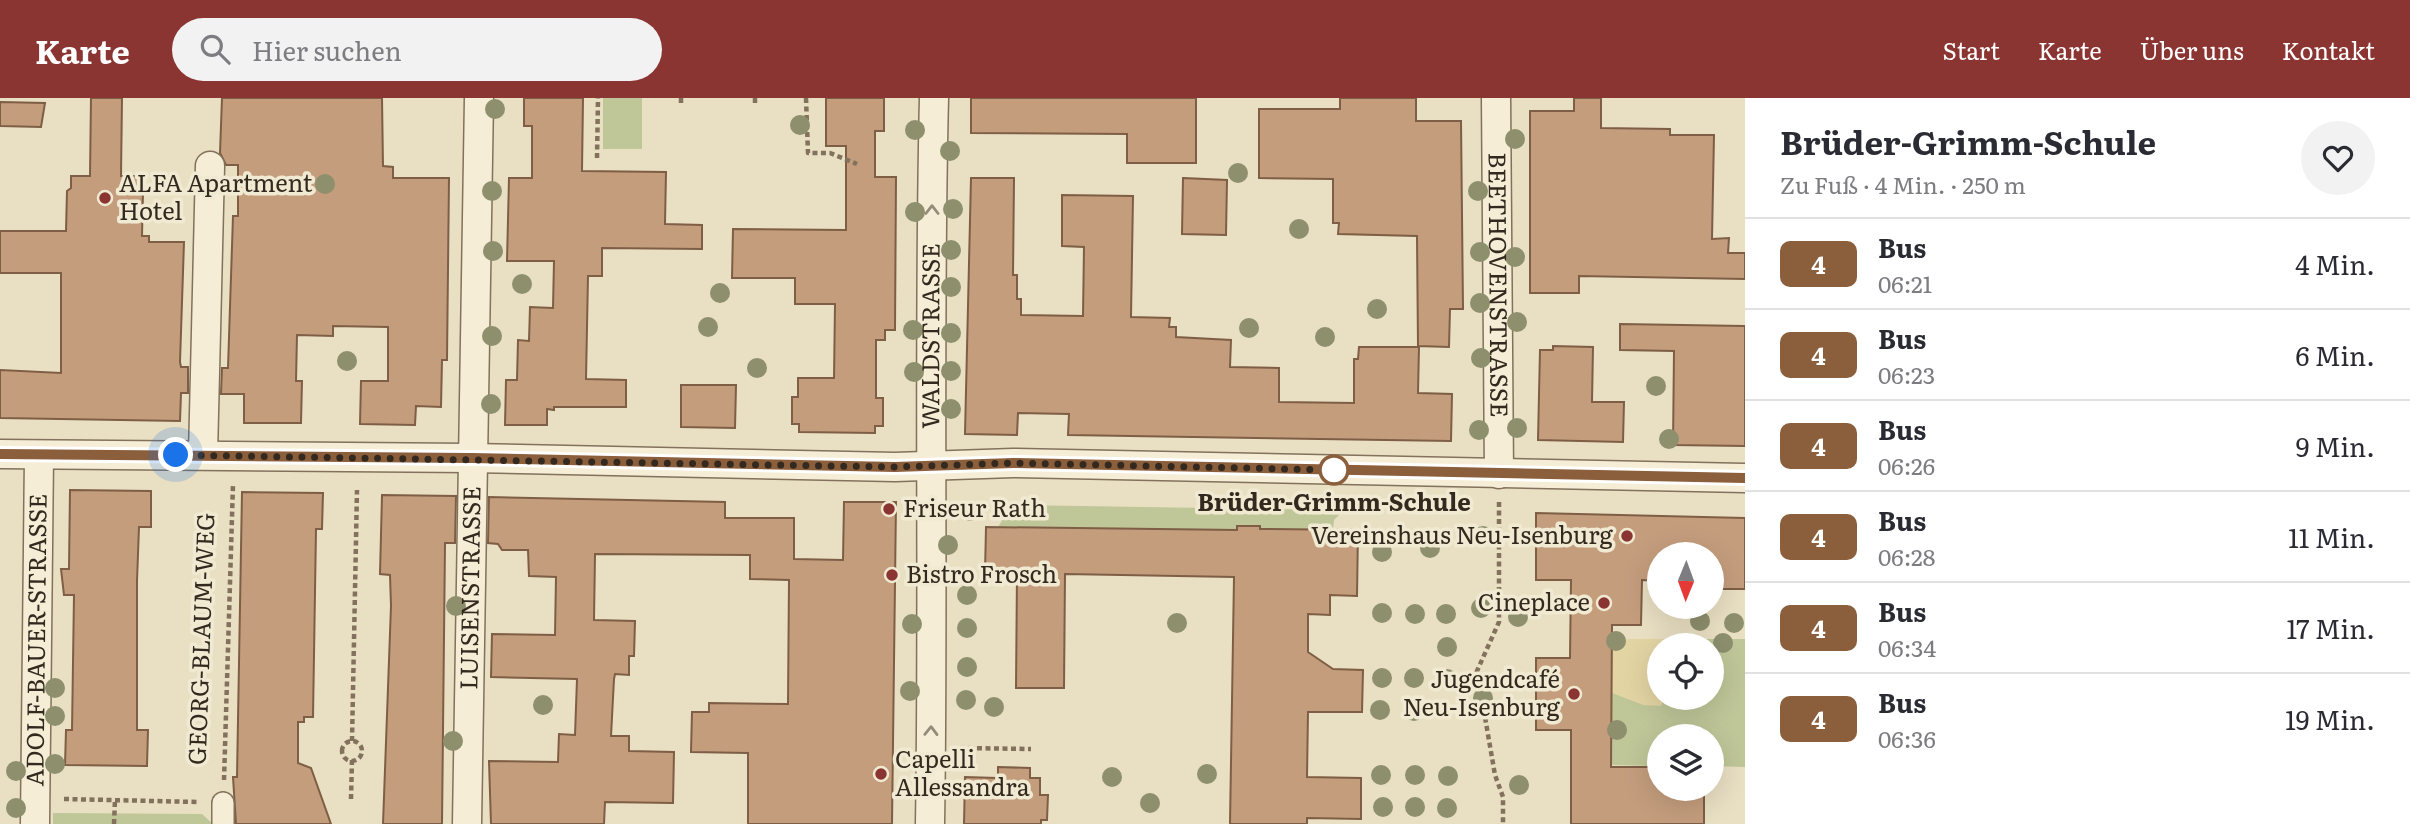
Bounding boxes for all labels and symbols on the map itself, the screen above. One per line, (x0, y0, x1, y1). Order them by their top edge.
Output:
street label: BEETHOVENSTRASSE (1481, 152, 1519, 418)
place label: ALFA Apartment Hotel (119, 164, 313, 227)
marker: ALFA Apartment Hotel (97, 190, 113, 206)
one-way arrow (924, 204, 940, 215)
street label: WALDSTRASSE (911, 243, 947, 429)
your location (158, 437, 193, 472)
marker: Brüder-Grimm-Schule (1319, 455, 1349, 485)
place label: Brüder-Grimm-Schule (1197, 483, 1471, 518)
street label: LUISENSTRASSE (449, 486, 488, 690)
place label: Friseur Rath (903, 489, 1046, 524)
street label: ADOLF-BAUER-STRASSE (15, 493, 54, 787)
marker: Friseur Rath (881, 501, 897, 517)
street label: GEORG-BLAUM-WEG (178, 512, 221, 766)
place label: Vereinshaus Neu-Isenburg (1311, 516, 1614, 551)
marker: Vereinshaus Neu-Isenburg (1619, 528, 1635, 544)
north arrow (1647, 542, 1724, 620)
place label: Bistro Frosch (906, 555, 1057, 590)
marker: Bistro Frosch (884, 567, 900, 583)
place label: Cineplace (1478, 583, 1590, 618)
marker: Cineplace (1596, 595, 1612, 611)
place label: Jugendcafé Neu-Isenburg (1403, 660, 1561, 723)
marker: Jugendcafé Neu-Isenburg (1566, 686, 1582, 702)
one-way arrow (923, 726, 939, 736)
place label: Capelli Allessandra (895, 740, 1030, 803)
marker: Capelli Allessandra (873, 766, 889, 782)

